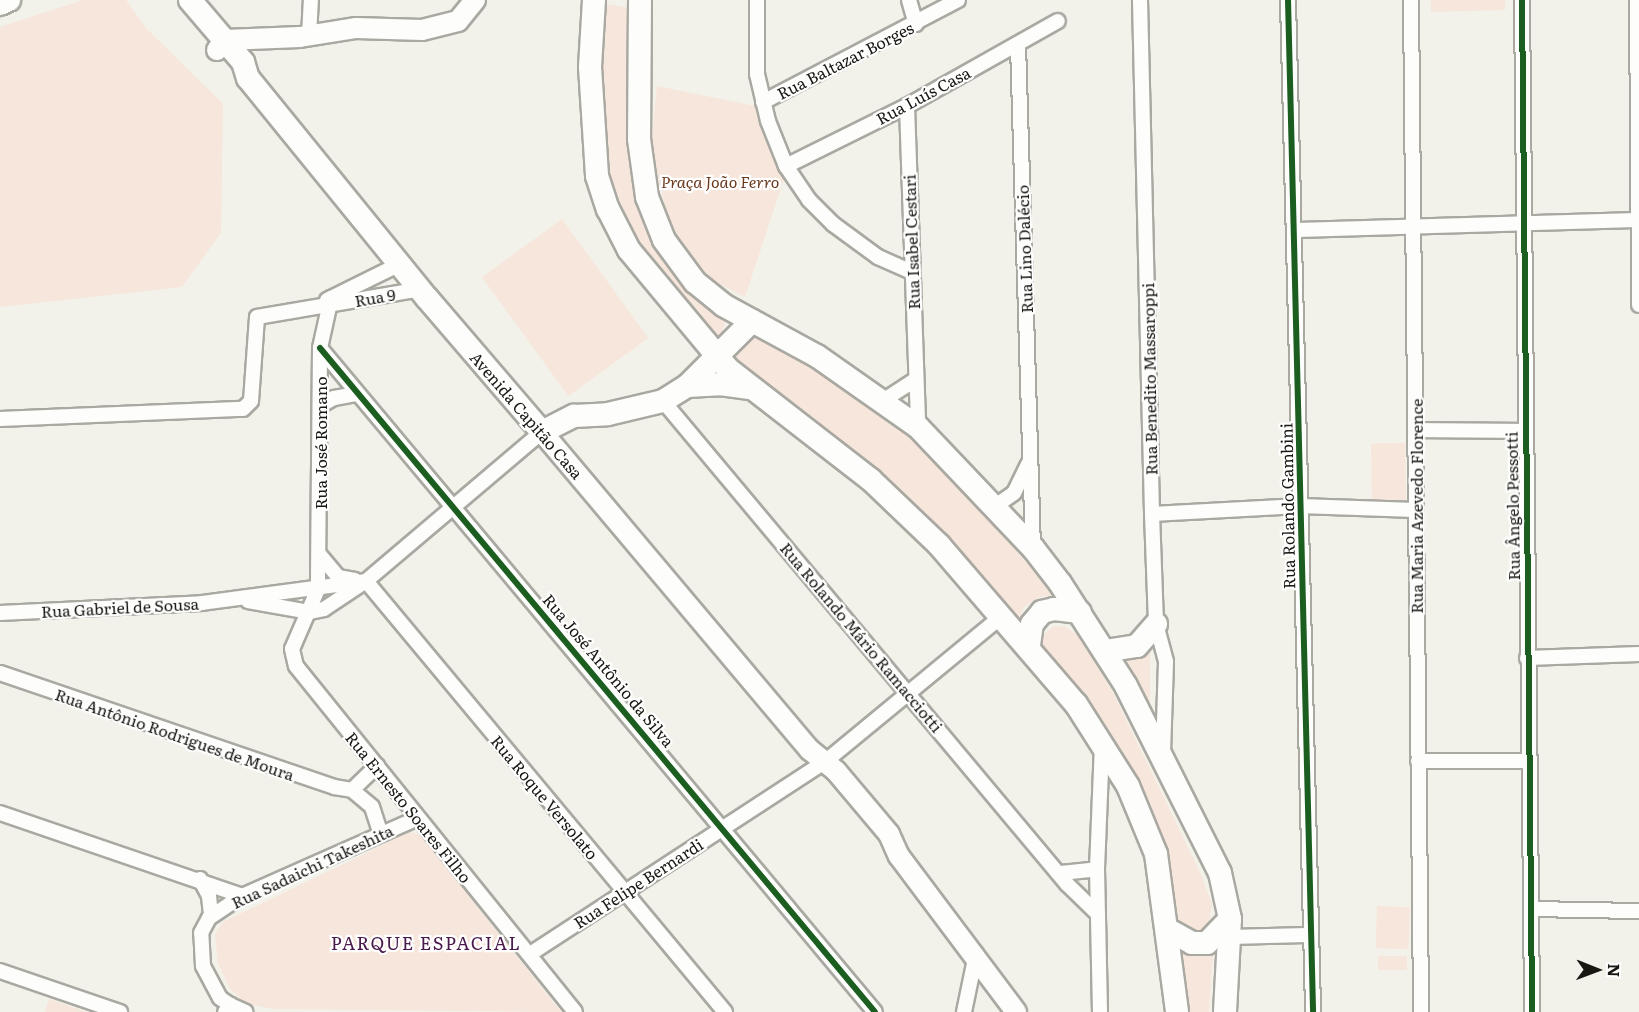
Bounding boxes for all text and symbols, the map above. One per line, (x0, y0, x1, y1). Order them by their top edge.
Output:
street label: Rua Baltazar Borges (774, 17, 916, 103)
street label: Rua Luís Casa (873, 62, 973, 128)
park label: Praça João Ferro (661, 171, 779, 191)
street label: Rua Isabel Cestari (899, 174, 923, 310)
street label: Rua Lino Dalécio (1012, 184, 1036, 314)
street label: Rua Benedito Massaroppi (1138, 283, 1160, 475)
street label: Rua 9 (353, 284, 397, 310)
street label: Avenida Capitão Casa (467, 348, 587, 482)
street label: Rua José Romano (310, 376, 330, 510)
street label: Rua Maria Azevedo Florence (1406, 398, 1426, 614)
street label: Rua Rolando Gambini (1276, 423, 1298, 589)
street label: Rua Ângelo Pessotti (1501, 431, 1523, 581)
street label: Rua Rolando Mário Ramacciotti (777, 538, 947, 736)
street label: Rua José Antônio da Silva (539, 590, 679, 750)
street label: Rua Gabriel de Sousa (41, 593, 199, 621)
street label: Rua Antônio Rodrigues de Moura (53, 684, 297, 784)
street label: Rua Ernesto Soares Filho (342, 728, 476, 886)
street label: Rua Roque Versolato (488, 731, 602, 863)
street label: Rua Sadaichi Takeshita (228, 820, 396, 912)
street label: Rua Felipe Bernardi (570, 834, 706, 932)
district label: PARQUE ESPACIAL (331, 932, 521, 954)
north arrow (1567, 940, 1627, 1000)
text: N (1603, 963, 1627, 977)

